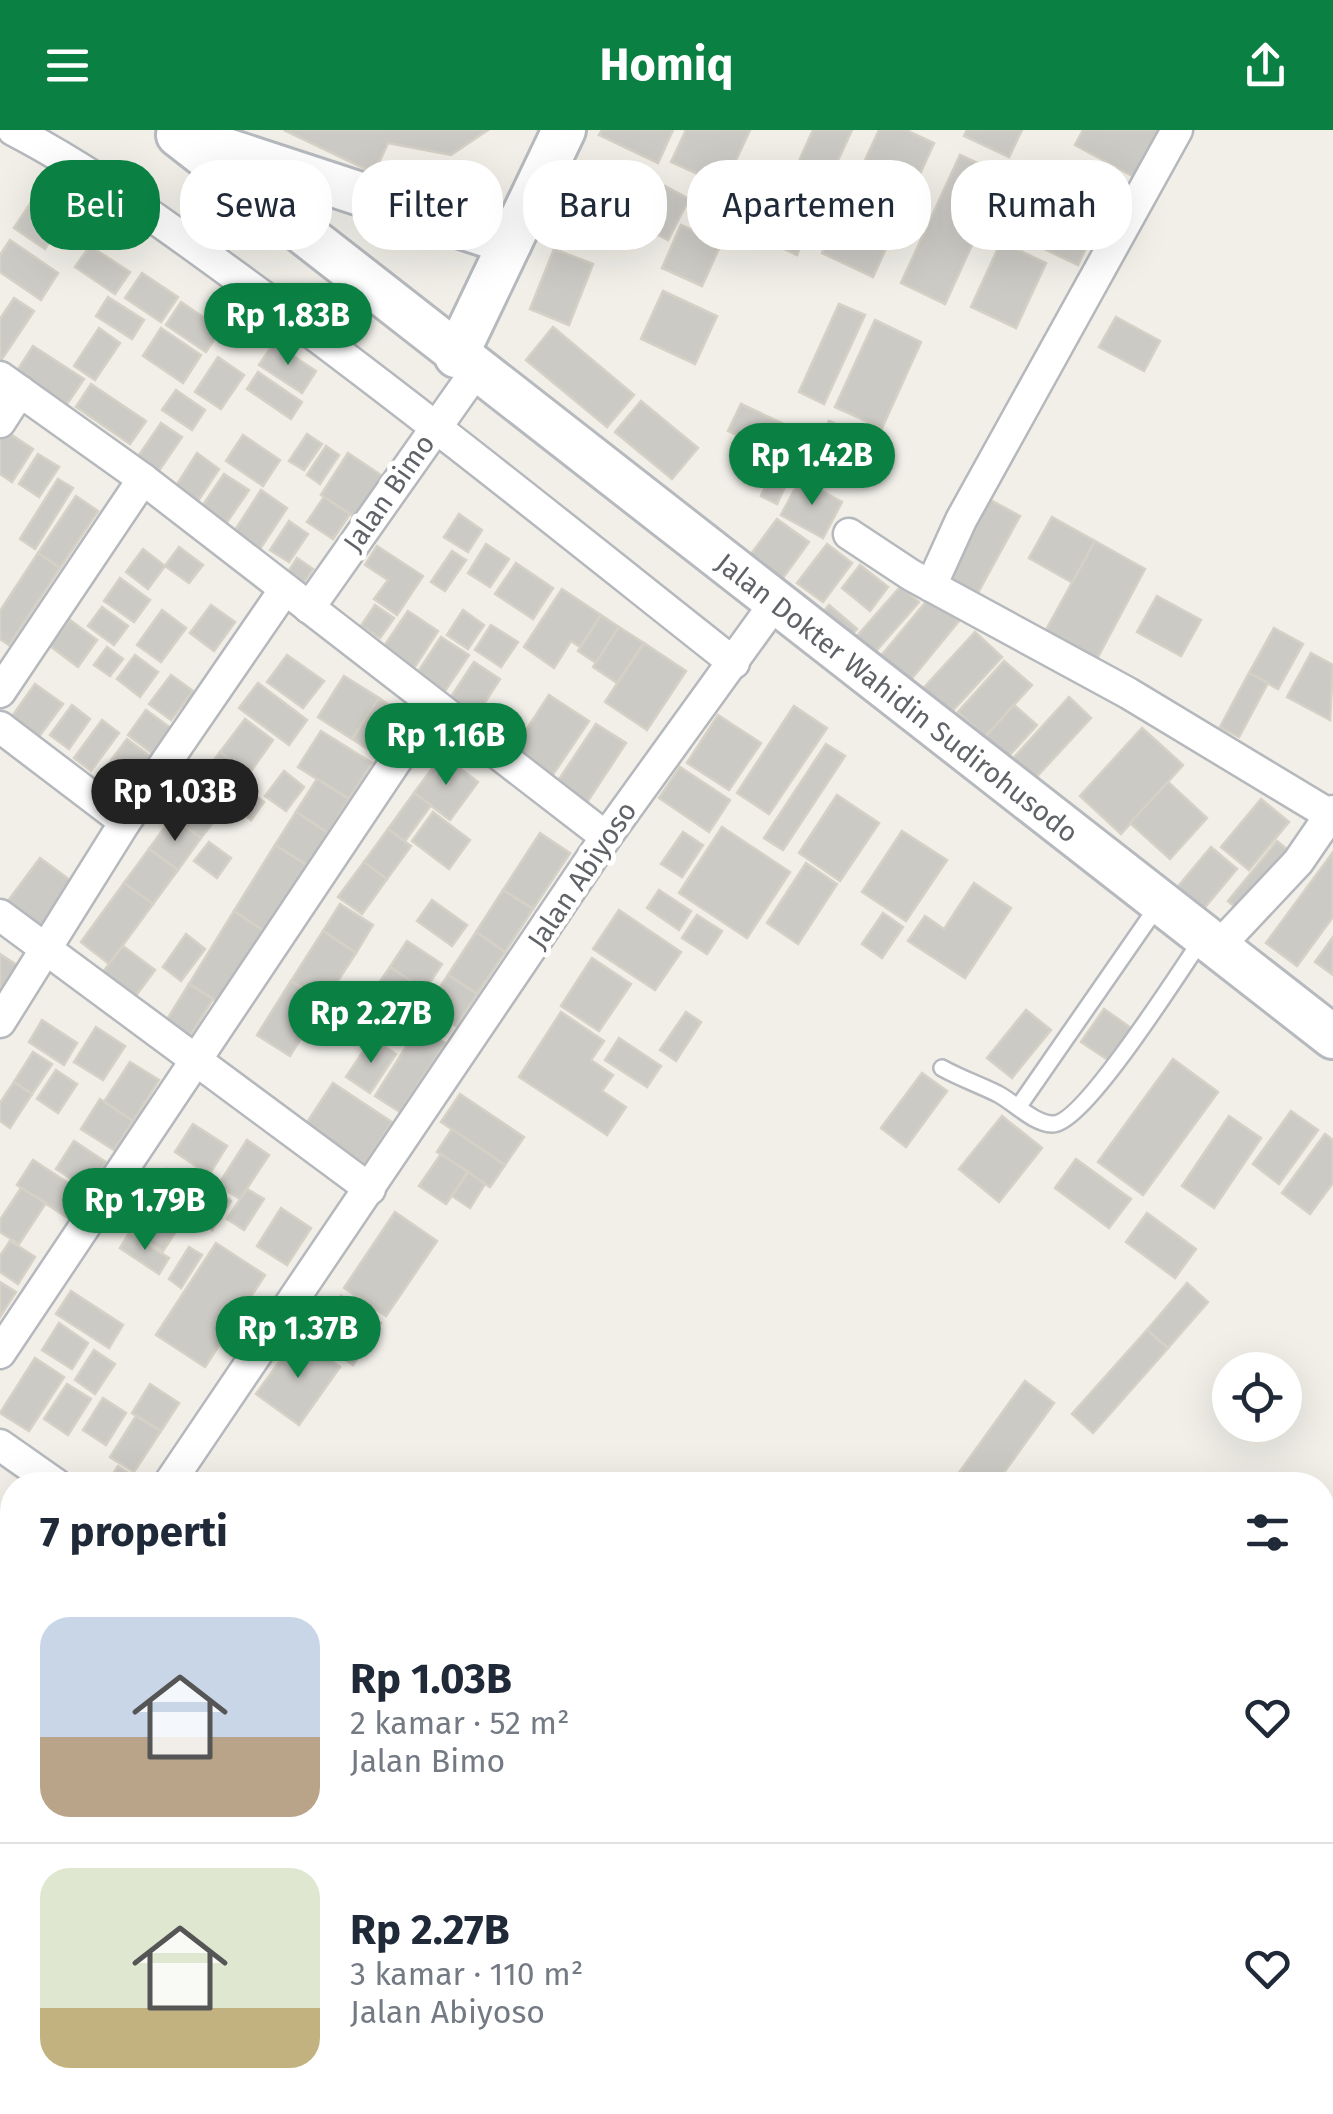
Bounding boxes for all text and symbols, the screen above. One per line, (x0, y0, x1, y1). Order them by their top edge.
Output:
icon: menu (40, 38, 95, 93)
text: Homiq (600, 38, 733, 92)
icon: share (1238, 38, 1293, 93)
chip: Beli (30, 160, 160, 250)
chip: Sewa (180, 160, 332, 250)
chip: Filter (352, 160, 503, 250)
chip: Baru (523, 160, 667, 250)
chip: Apartemen (687, 160, 931, 250)
chip: Rumah (951, 160, 1132, 250)
pin: Rp 1.83B (185, 283, 391, 368)
text: Rp 1.83B (226, 296, 350, 334)
pin: Rp 1.42B (709, 423, 915, 508)
street label: Jalan Bimo (337, 428, 441, 558)
text: Rp 1.42B (751, 436, 873, 474)
street label: Jalan Dokter Wahidin Sudirohusodo (709, 546, 1085, 850)
pin: Rp 1.16B (343, 703, 549, 788)
text: Rp 1.16B (387, 716, 505, 754)
pin: Rp 1.03B (72, 759, 278, 844)
text: Rp 1.03B (113, 772, 237, 810)
street label: Jalan Abiyoso (521, 795, 643, 955)
pin: Rp 2.27B (268, 981, 474, 1066)
text: Rp 2.27B (310, 994, 432, 1032)
pin: Rp 1.79B (42, 1168, 248, 1253)
text: Rp 1.79B (84, 1181, 206, 1219)
pin: Rp 1.37B (195, 1296, 401, 1381)
text: Rp 1.37B (238, 1309, 358, 1347)
map controls (1212, 1352, 1302, 1442)
button: locate (1212, 1352, 1302, 1442)
icon: filters (1240, 1505, 1295, 1560)
text: 7 properti (40, 1507, 228, 1557)
text: Rp 1.03B (350, 1654, 512, 1704)
icon: home (120, 1657, 240, 1777)
icon: heart (1240, 1690, 1295, 1745)
text: 2 kamar · 52 m² (350, 1704, 570, 1742)
text: Jalan Bimo (350, 1742, 505, 1780)
text: Rp 2.27B (350, 1905, 510, 1955)
icon: home (120, 1908, 240, 2028)
icon: heart (1240, 1941, 1295, 1996)
text: 3 kamar · 110 m² (350, 1955, 583, 1993)
text: Jalan Abiyoso (350, 1993, 545, 2031)

